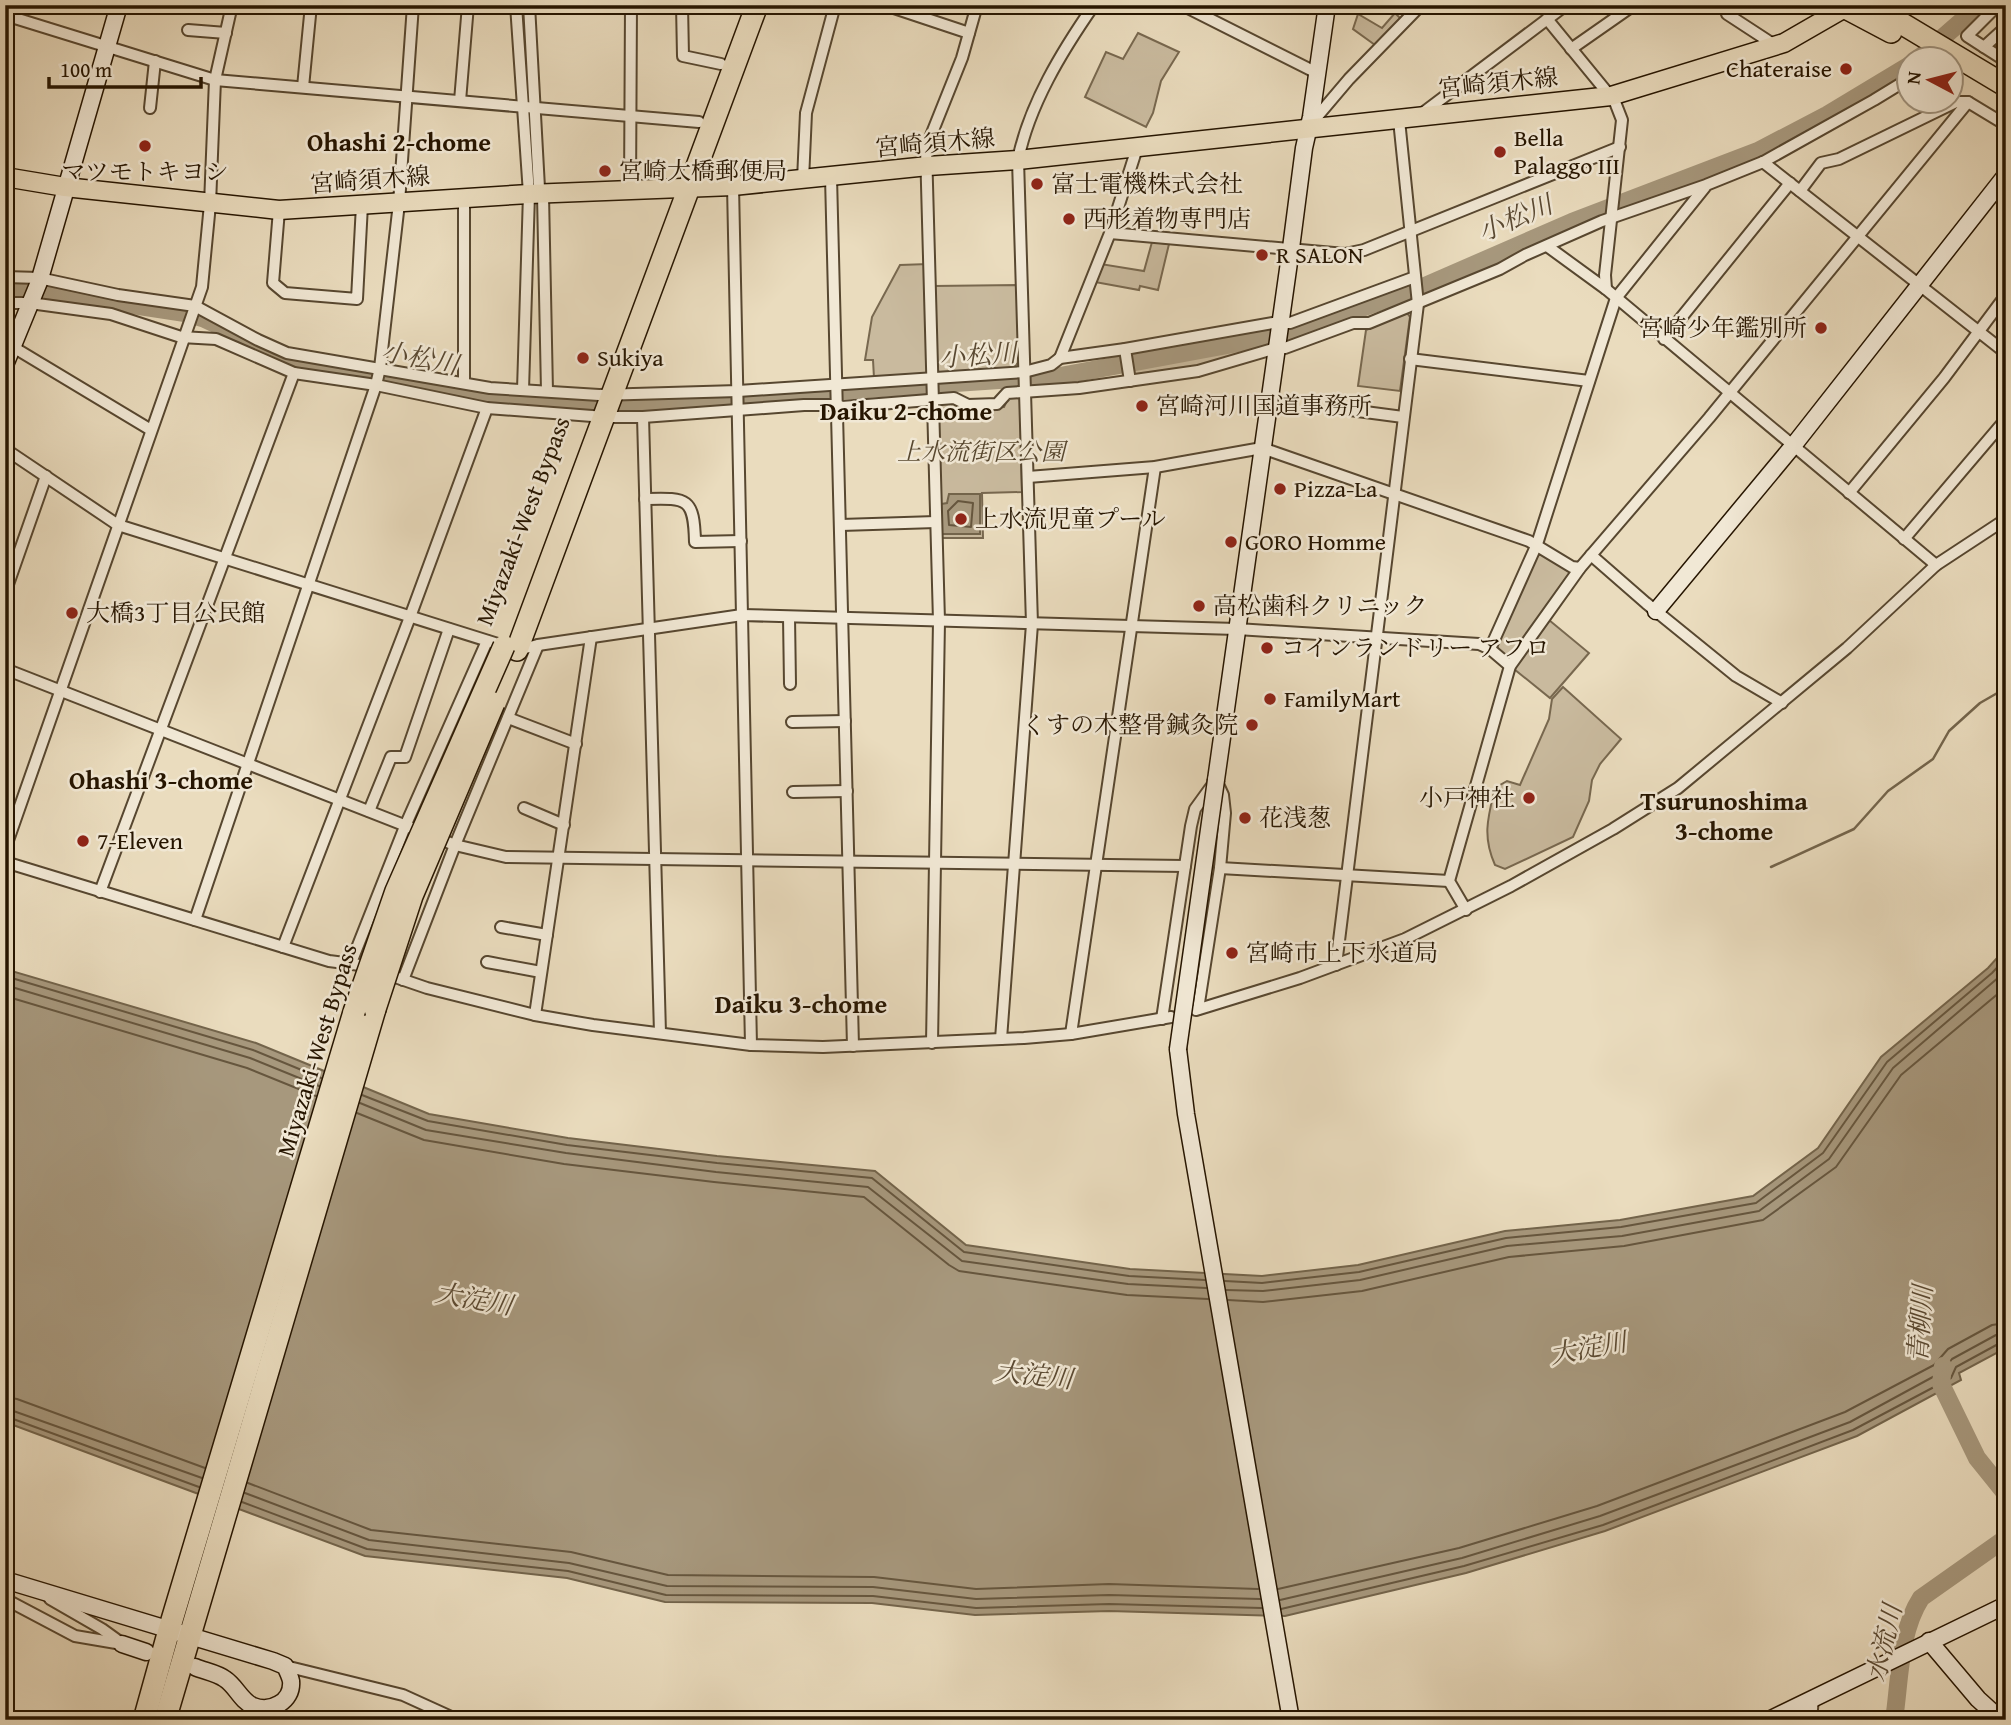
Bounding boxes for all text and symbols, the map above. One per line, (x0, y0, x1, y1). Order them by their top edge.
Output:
scale bar (49, 46, 201, 90)
north arrow (1896, 46, 1966, 116)
place label: Chateraise (1726, 51, 1832, 86)
text: 100 m (60, 54, 112, 85)
street label: 宮崎須木線 (1436, 59, 1559, 106)
marker: Chateraise (1838, 61, 1854, 77)
text: N (1898, 70, 1928, 86)
street label: 宮崎須木線 (874, 120, 996, 165)
place label: Bella Palaggo III (1514, 120, 1620, 183)
district label: Ohashi 2-chome (307, 122, 491, 161)
marker: マツモトキヨシ (137, 138, 153, 154)
marker: Bella Palaggo III (1492, 144, 1508, 160)
place label: 宮崎大橋郵便局 (619, 153, 787, 188)
place label: マツモトキヨシ (61, 154, 229, 189)
street label: 宮崎須木線 (309, 158, 431, 201)
marker: 宮崎大橋郵便局 (597, 163, 613, 179)
place label: 富士電機株式会社 (1051, 166, 1243, 201)
marker: 富士電機株式会社 (1029, 176, 1045, 192)
water label: 小松川 (1471, 183, 1561, 251)
place label: 西形着物専門店 (1083, 201, 1251, 236)
marker: 西形着物専門店 (1061, 211, 1077, 227)
place label: R SALON (1276, 237, 1364, 272)
marker: R SALON (1254, 247, 1270, 263)
place label: 宮崎少年鑑別所 (1639, 310, 1807, 345)
marker: 宮崎少年鑑別所 (1813, 320, 1829, 336)
water label: 小松川 (378, 331, 465, 385)
water label: 小松川 (938, 332, 1021, 377)
place label: Sukiya (597, 340, 664, 375)
marker: Sukiya (575, 350, 591, 366)
place label: 宮崎河川国道事務所 (1156, 388, 1372, 423)
district label: Daiku 2-chome (820, 391, 992, 430)
marker: 宮崎河川国道事務所 (1134, 398, 1150, 414)
street label: Miyazaki-West Bypass (467, 411, 579, 630)
park label: 上水流街区公園 (897, 434, 1069, 469)
place label: Pizza-La (1294, 471, 1378, 506)
marker: Pizza-La (1272, 481, 1288, 497)
place label: 上水流児童プール (975, 501, 1166, 536)
marker: 上水流児童プール (953, 511, 969, 527)
place label: GORO Homme (1245, 524, 1386, 559)
marker: GORO Homme (1223, 534, 1239, 550)
place label: 高松歯科クリニック (1213, 588, 1428, 623)
place label: 大橋3丁目公民館 (86, 595, 266, 630)
marker: 高松歯科クリニック (1191, 598, 1207, 614)
marker: 大橋3丁目公民館 (64, 605, 80, 621)
place label: コインランドリー アフロ (1281, 630, 1550, 665)
marker: コインランドリー アフロ (1259, 640, 1275, 656)
place label: FamilyMart (1284, 681, 1401, 716)
marker: FamilyMart (1262, 691, 1278, 707)
place label: くすの木整骨鍼灸院 (1022, 707, 1238, 742)
marker: くすの木整骨鍼灸院 (1244, 717, 1260, 733)
district label: Ohashi 3-chome (69, 760, 253, 799)
place label: 小戸神社 (1419, 780, 1515, 815)
district label: Tsurunoshima 3-chome (1640, 781, 1809, 850)
marker: 小戸神社 (1521, 790, 1537, 806)
place label: 花浅葱 (1259, 800, 1331, 835)
marker: 花浅葱 (1237, 810, 1253, 826)
place label: 7-Eleven (97, 823, 184, 858)
marker: 7-Eleven (75, 833, 91, 849)
place label: 宮崎市上下水道局 (1246, 935, 1438, 970)
street label: Miyazaki-West Bypass (267, 939, 366, 1161)
marker: 宮崎市上下水道局 (1224, 945, 1240, 961)
district label: Daiku 3-chome (715, 984, 887, 1023)
water label: 大淀川 (432, 1273, 519, 1325)
water label: 青柳川 (1897, 1281, 1942, 1364)
water label: 大淀川 (1546, 1321, 1633, 1373)
water label: 大淀川 (993, 1351, 1078, 1398)
water label: 水流川 (1856, 1598, 1912, 1685)

